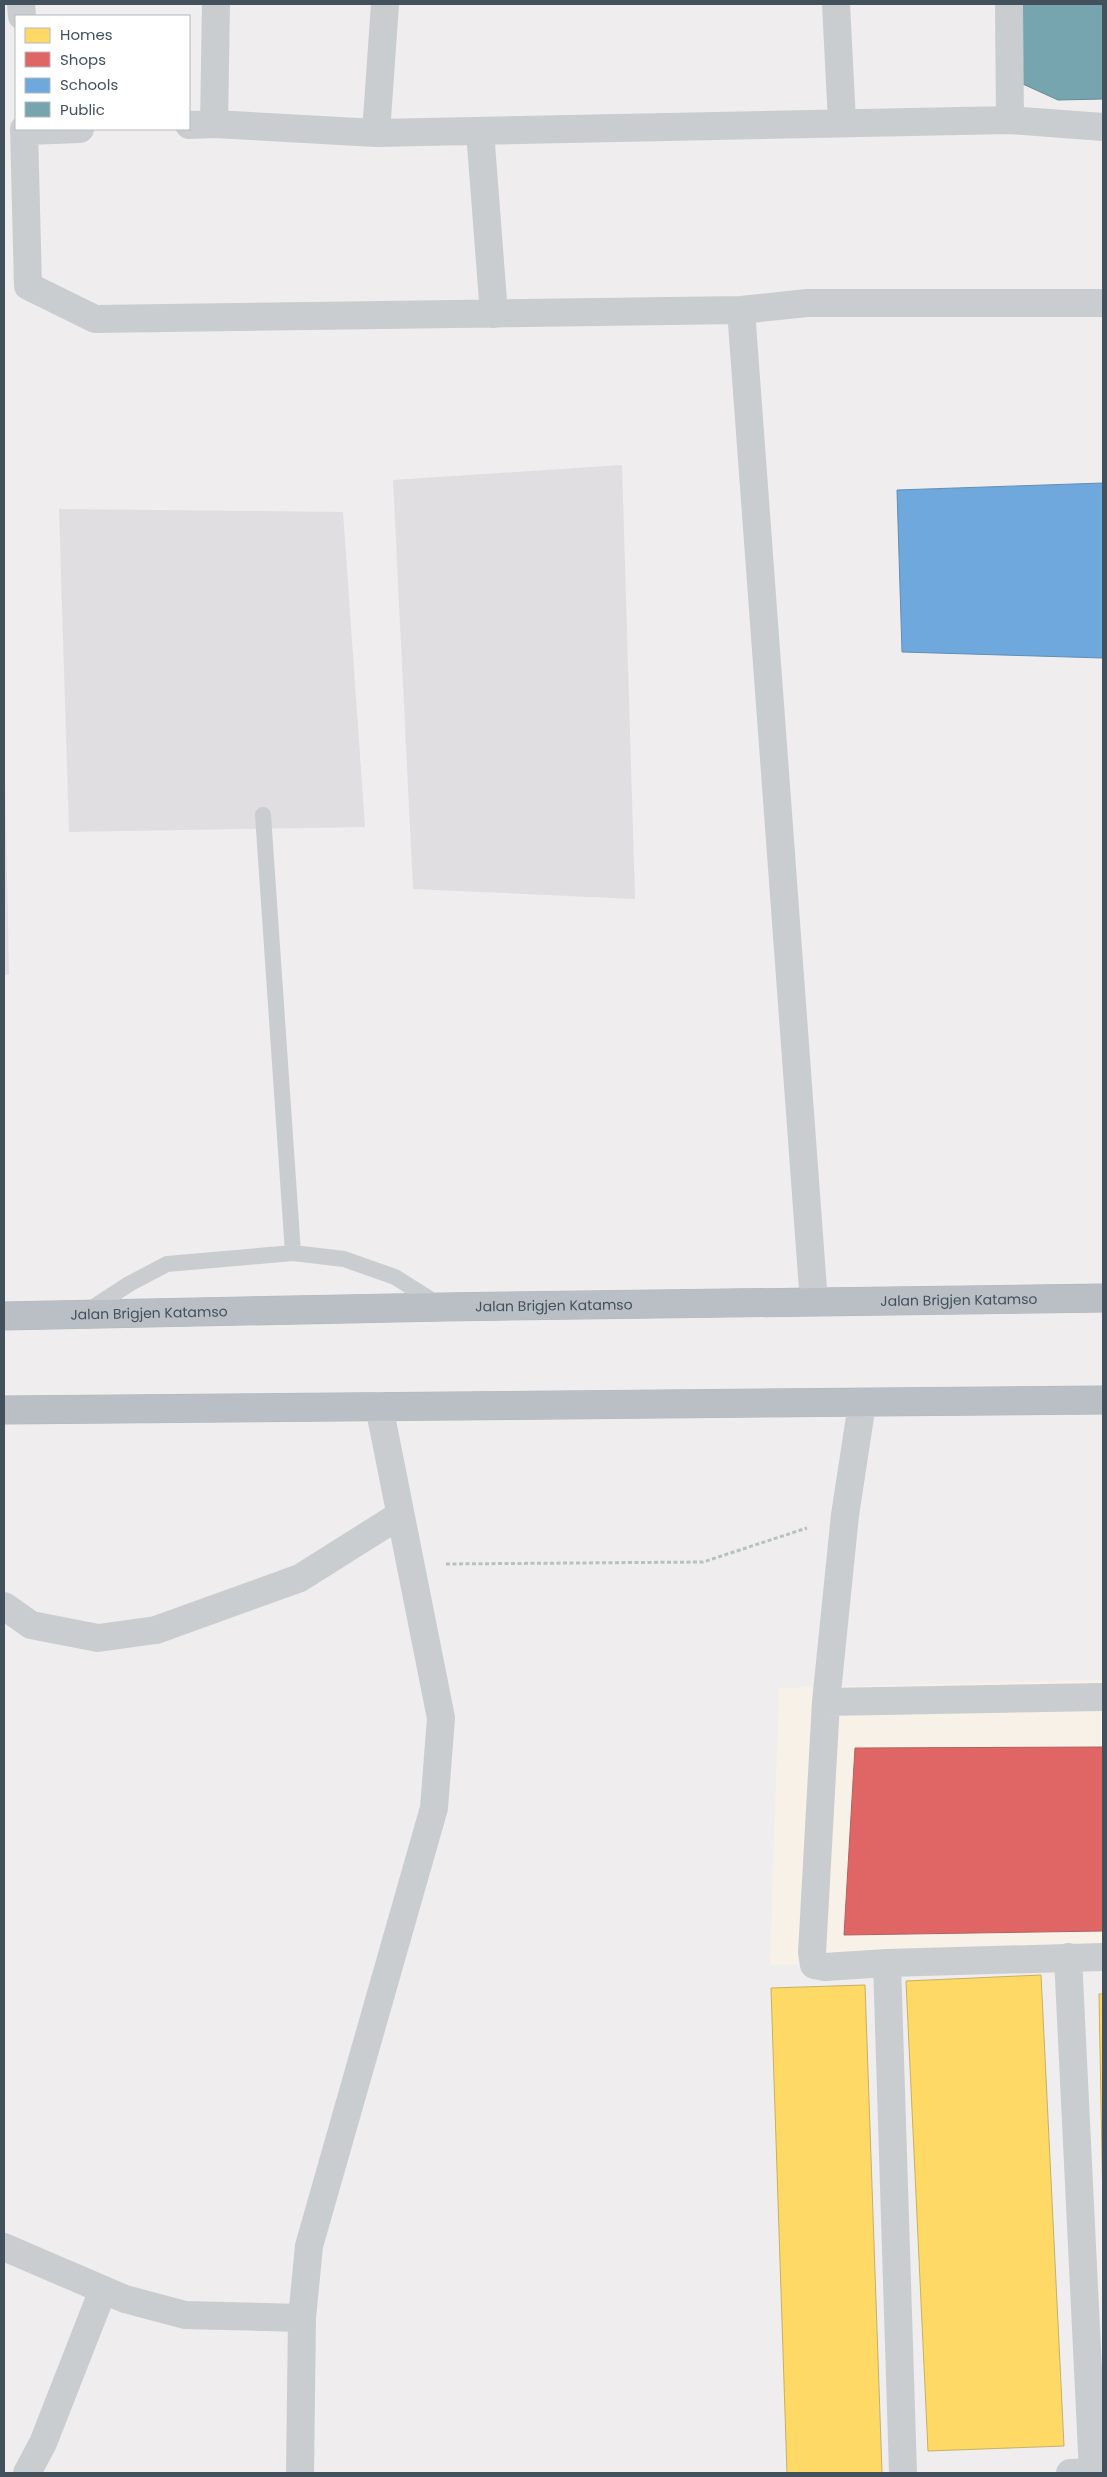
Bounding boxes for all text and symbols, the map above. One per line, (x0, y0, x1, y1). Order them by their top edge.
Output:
legend (15, 15, 190, 130)
text: Homes (60, 24, 113, 45)
text: Shops (60, 49, 106, 70)
text: Schools (60, 74, 118, 95)
text: Public (60, 99, 105, 120)
street label: Jalan Brigjen Katamso (880, 1289, 1038, 1311)
street label: Jalan Brigjen Katamso (475, 1294, 633, 1317)
street label: Jalan Brigjen Katamso (70, 1301, 228, 1325)

